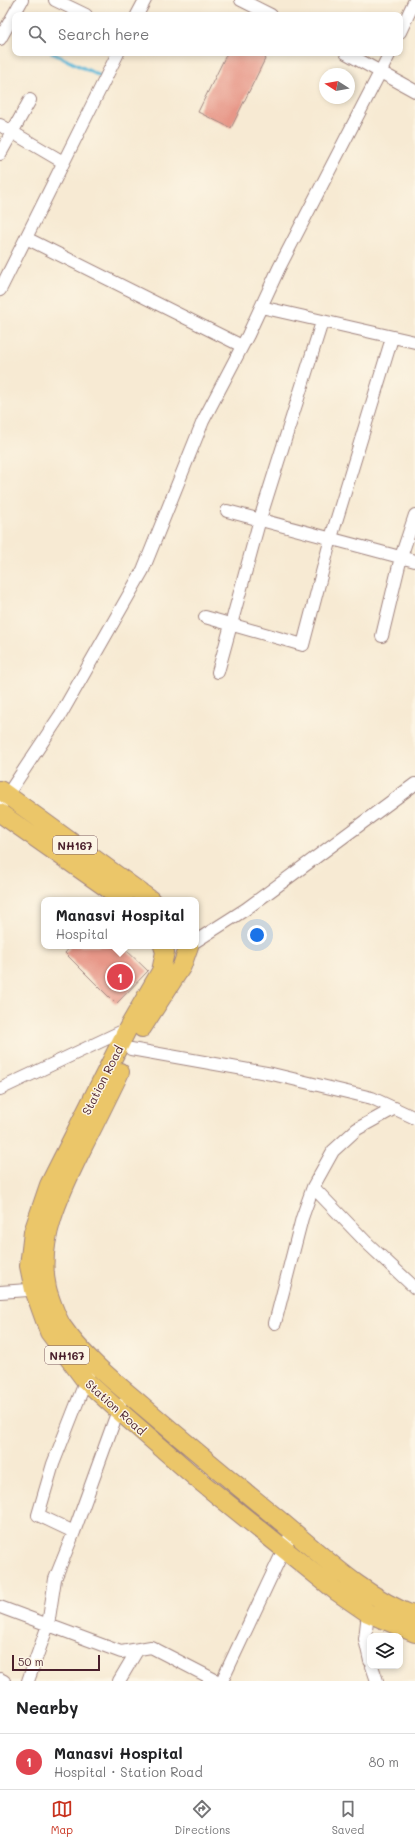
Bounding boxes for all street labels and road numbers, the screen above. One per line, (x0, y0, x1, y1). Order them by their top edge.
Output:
road number: NH167 (53, 836, 97, 854)
street label: Station Road (78, 1042, 127, 1117)
road number: NH167 (45, 1346, 89, 1364)
street label: Station Road (82, 1376, 150, 1439)

